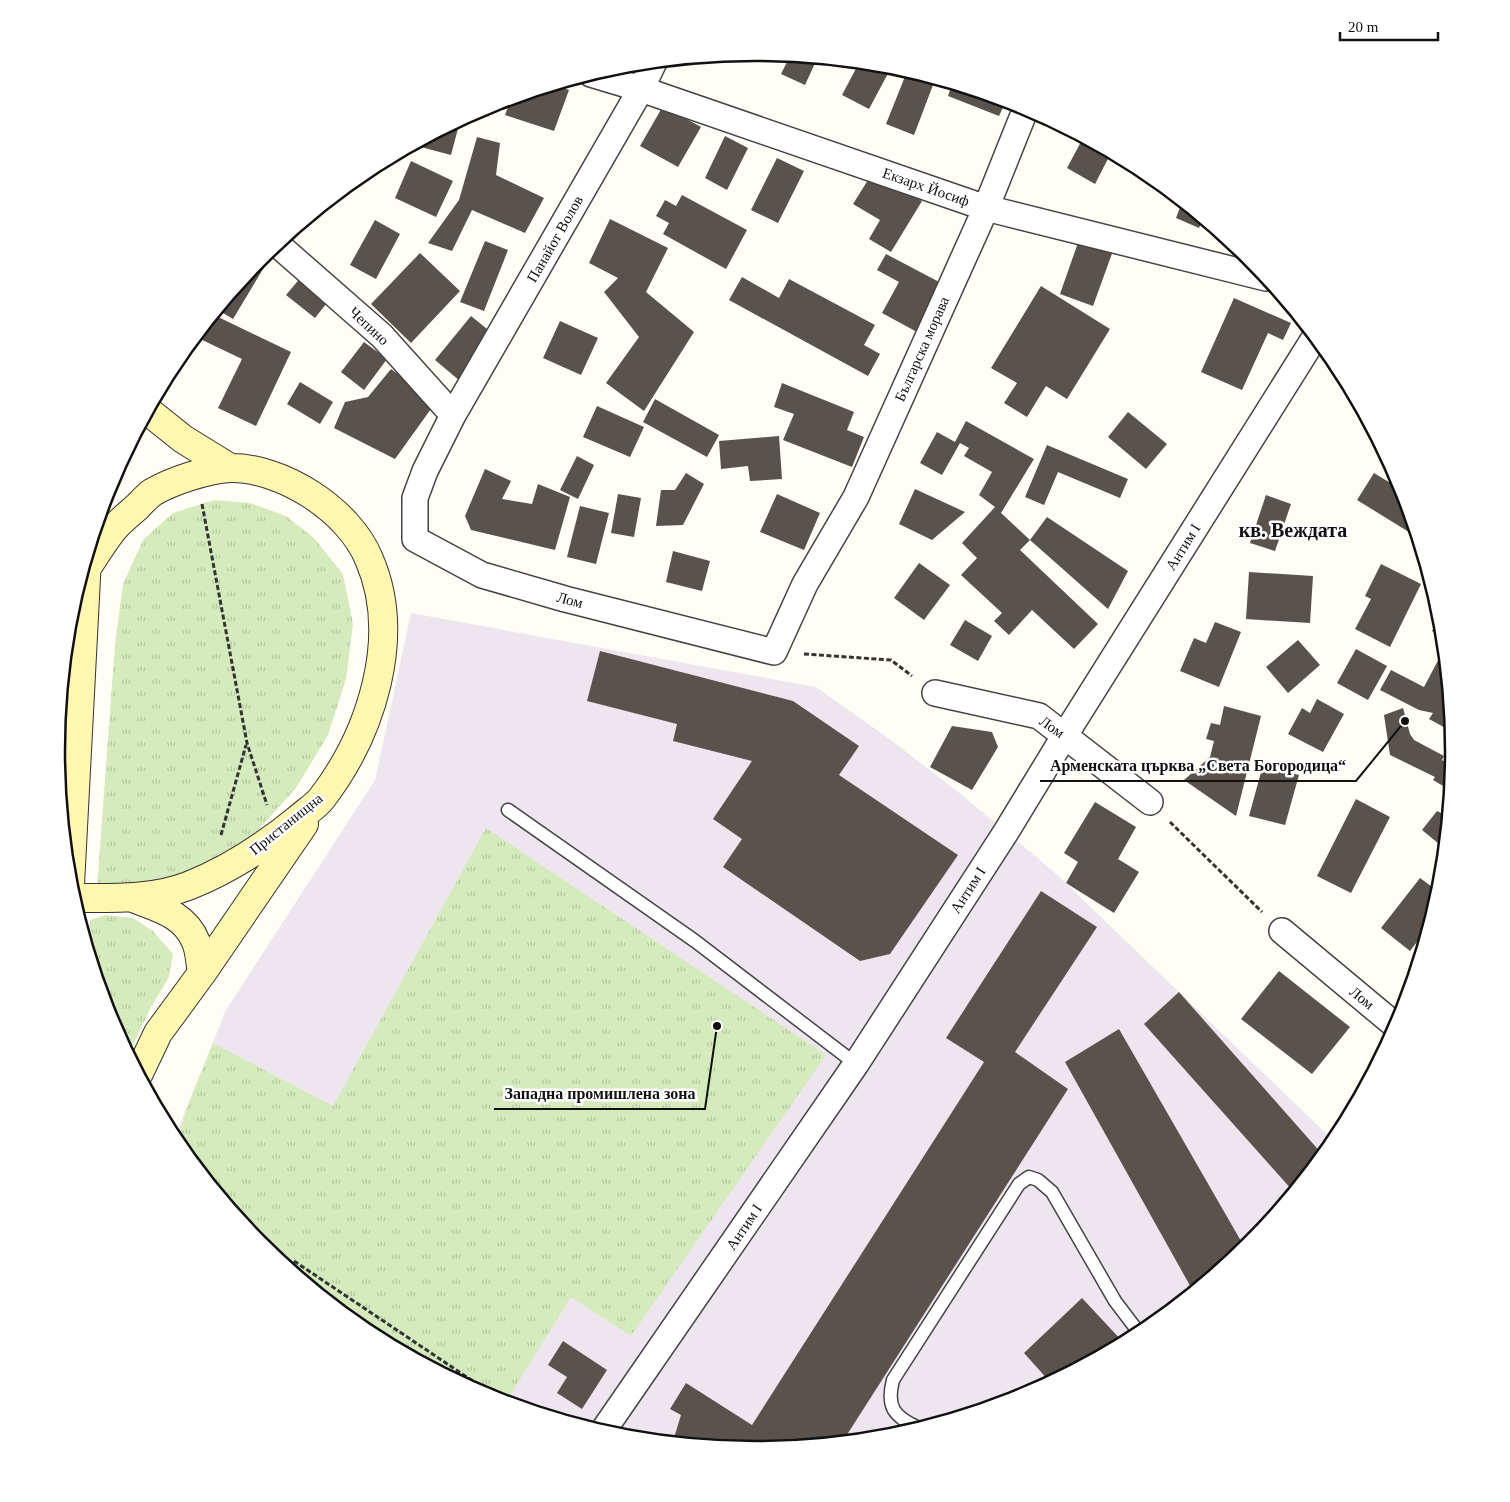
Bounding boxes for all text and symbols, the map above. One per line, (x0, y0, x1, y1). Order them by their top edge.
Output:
scale bar (1340, 10, 1438, 42)
text: 20 m (1348, 19, 1379, 35)
street label: Екзарх Йосиф (881, 165, 972, 209)
street label: Панайот Волов (524, 193, 586, 285)
street label: Българска морава (892, 294, 952, 404)
street label: Чепино (346, 304, 392, 348)
district label: кв. Веждата (1239, 519, 1347, 541)
street label: Антим I (1163, 521, 1203, 573)
street label: Лом (555, 589, 585, 611)
street label: Лом (1037, 713, 1068, 741)
callout: Арменската църква „Света Богородица“ (1040, 750, 1356, 781)
text: Арменската църква „Света Богородица“ (1050, 757, 1346, 775)
street label: Пристанищна (246, 790, 326, 858)
street label: Антим I (947, 864, 989, 916)
street label: Лом (1347, 983, 1378, 1013)
callout: Западна промишлена зона (494, 1078, 705, 1109)
text: Западна промишлена зона (504, 1085, 696, 1103)
street label: Антим I (723, 1201, 765, 1253)

